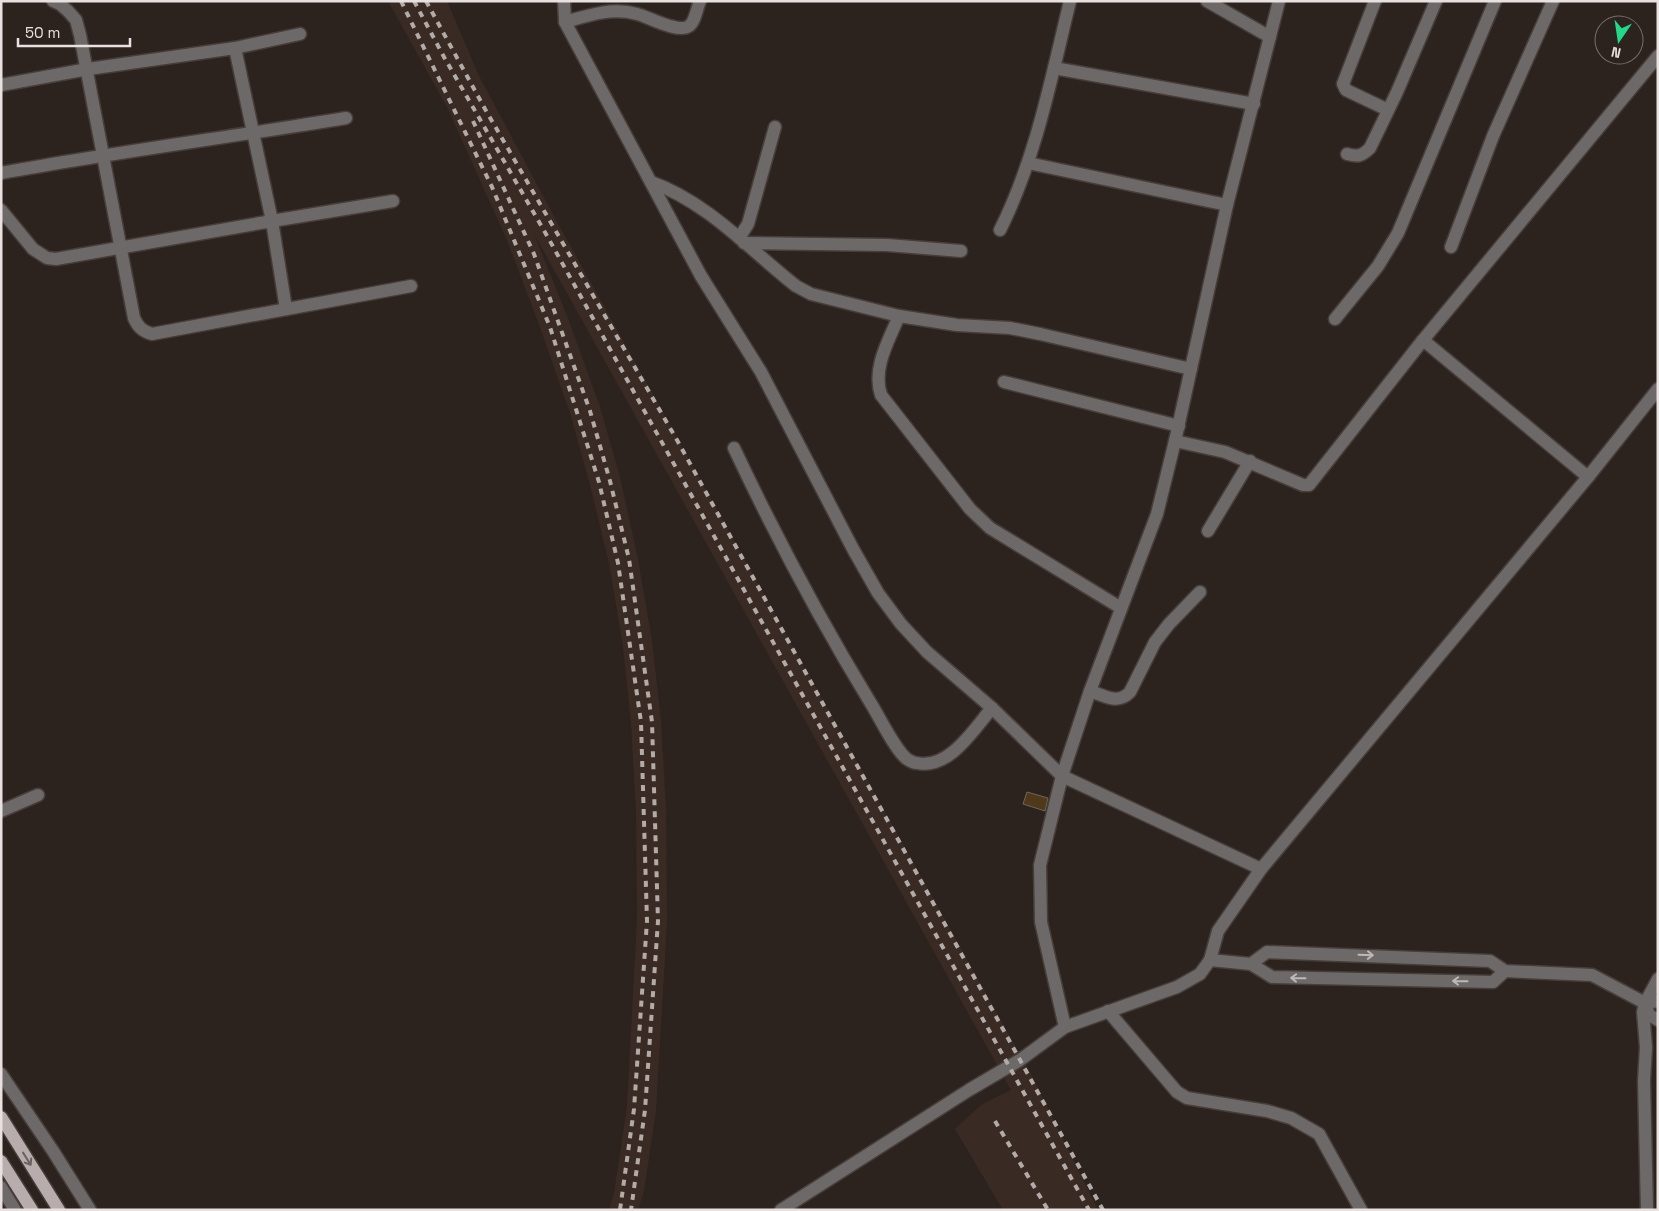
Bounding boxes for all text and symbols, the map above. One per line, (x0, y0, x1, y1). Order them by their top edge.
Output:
scale bar (18, 15, 130, 47)
north arrow (1594, 15, 1644, 65)
text: 50 m (25, 23, 60, 42)
text: N (1609, 43, 1623, 62)
one-way arrow (1358, 951, 1374, 960)
one-way arrow (1290, 973, 1306, 983)
one-way arrow (1452, 976, 1468, 986)
one-way arrow (22, 1151, 32, 1165)

